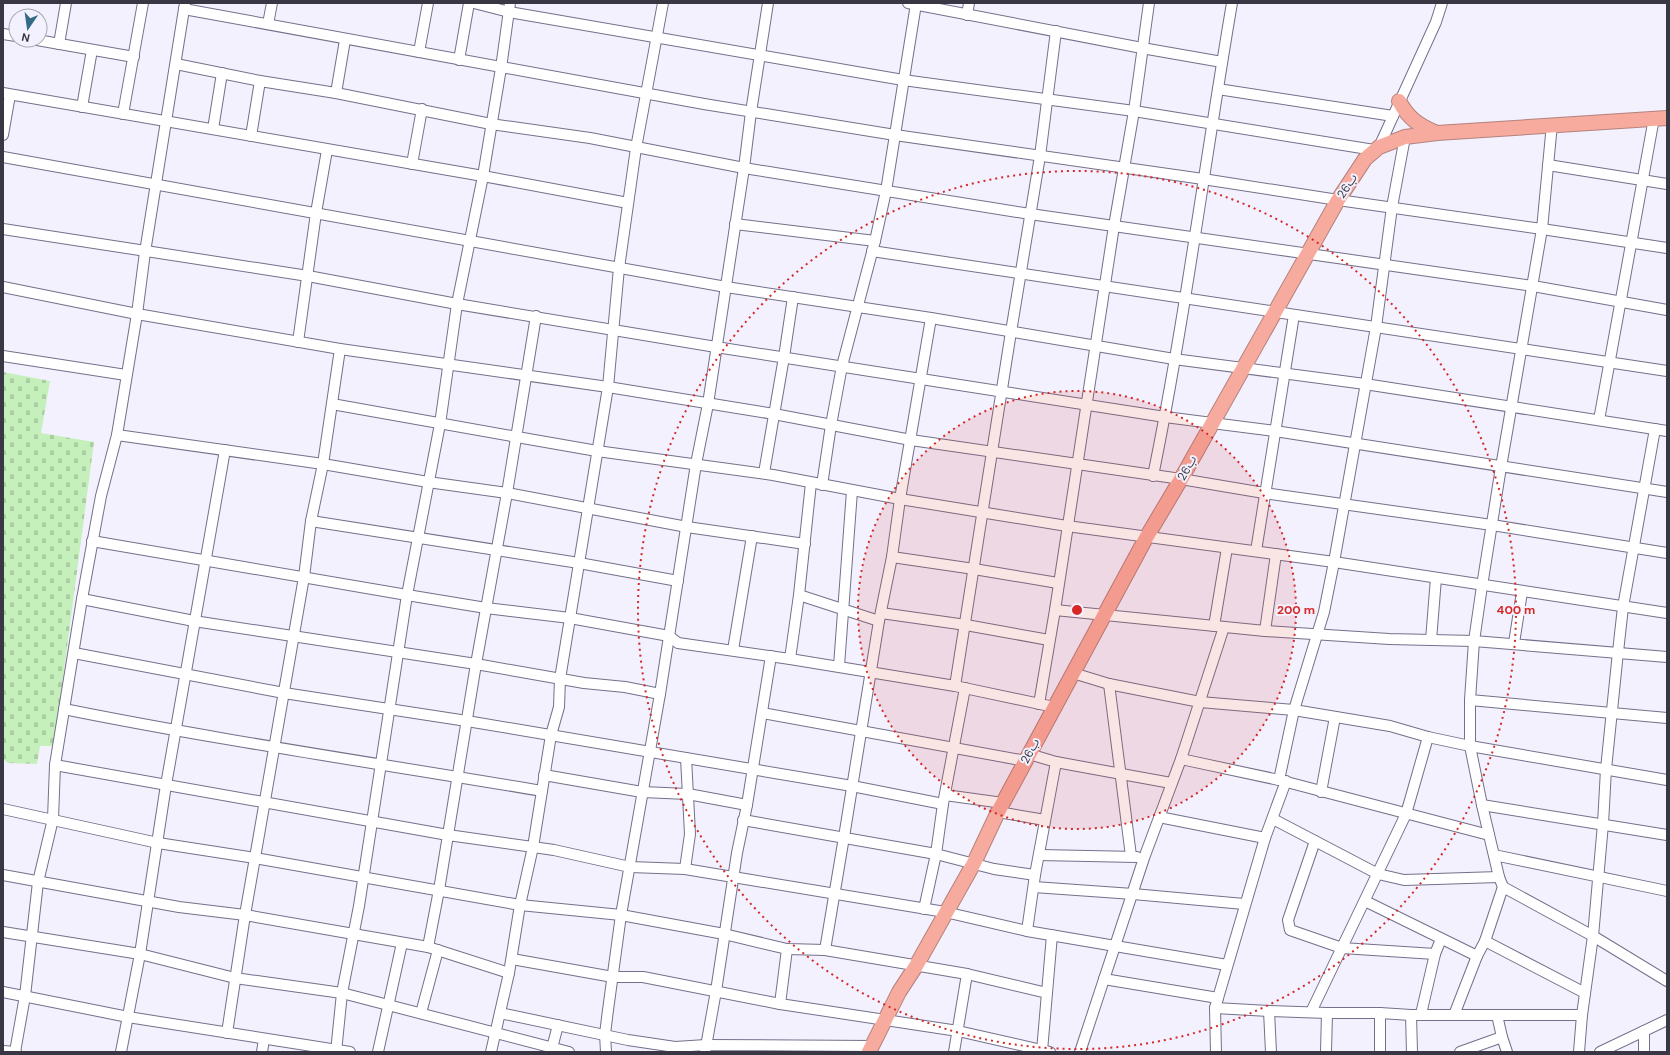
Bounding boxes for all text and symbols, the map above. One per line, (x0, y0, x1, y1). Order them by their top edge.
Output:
north arrow (8, 8, 48, 48)
text: N (20, 30, 31, 45)
street label: 26ب (1333, 171, 1361, 201)
street label: 26ب (1174, 453, 1200, 483)
text: 200 m (1277, 602, 1315, 618)
text: 400 m (1497, 602, 1535, 618)
centre of rings (1070, 603, 1084, 617)
street label: 26ب (1017, 736, 1043, 766)

